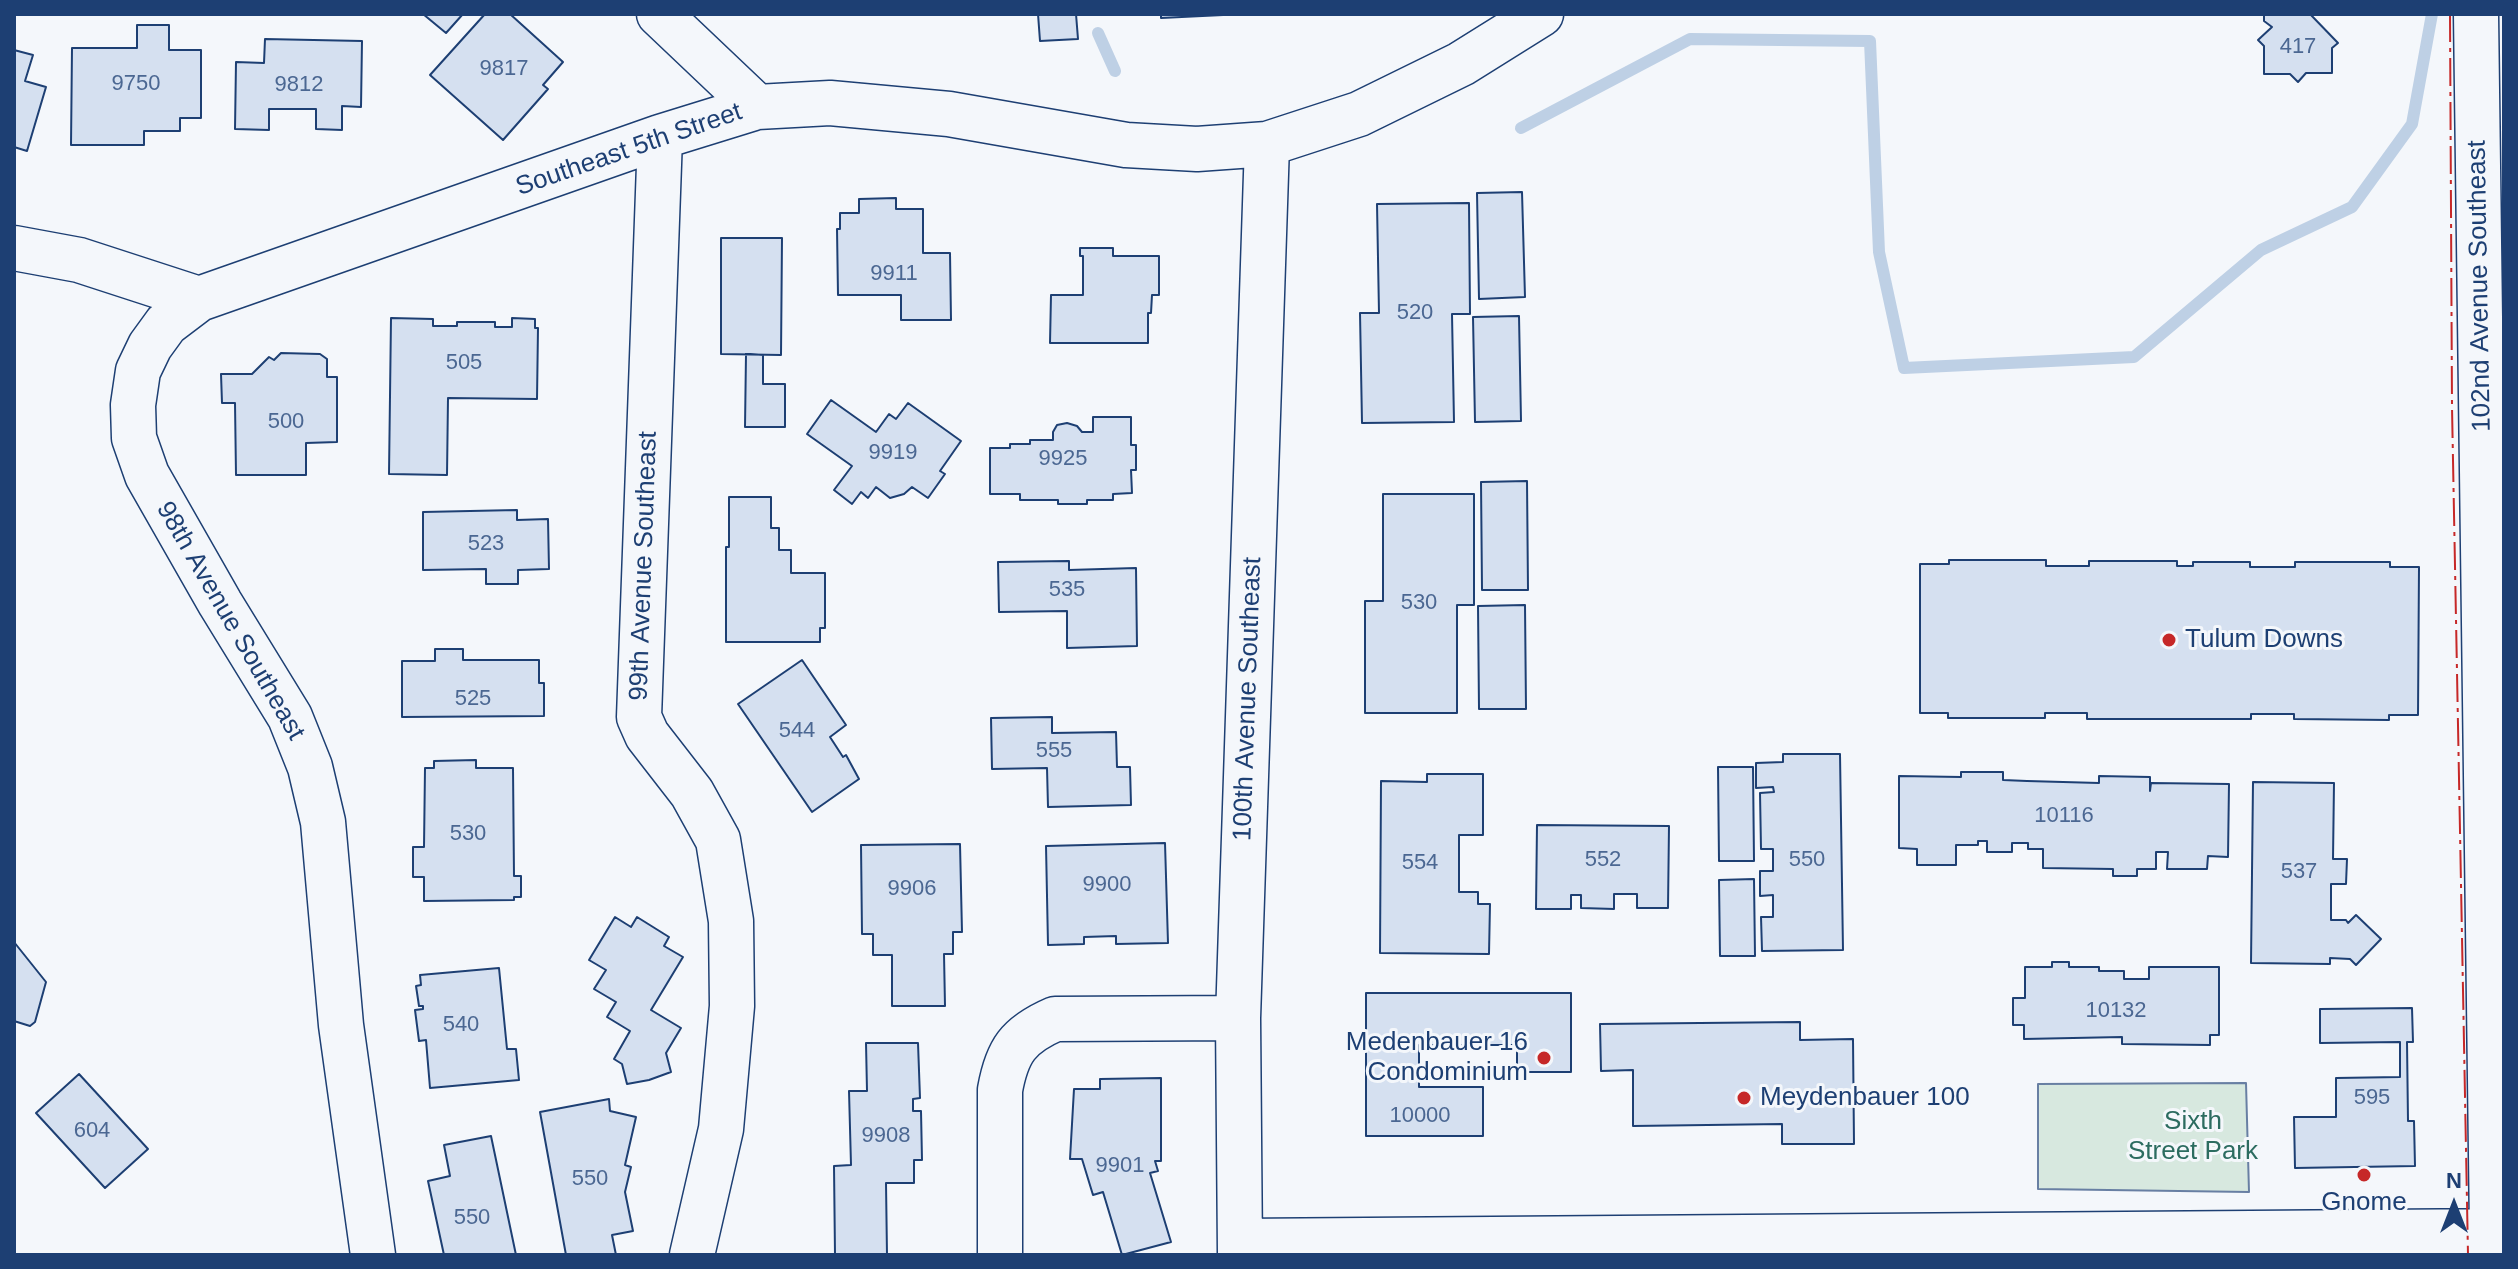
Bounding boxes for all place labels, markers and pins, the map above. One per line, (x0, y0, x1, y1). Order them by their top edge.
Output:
place label: Tulum Downs (2185, 624, 2343, 656)
marker: Tulum Downs (2160, 631, 2178, 649)
place label: Medenbauer 16 Condominium (1346, 1027, 1528, 1088)
marker: Medenbauer 16 Condominium (1535, 1049, 1553, 1067)
place label: Meydenbauer 100 (1760, 1082, 1970, 1114)
marker: Meydenbauer 100 (1735, 1089, 1753, 1107)
marker: Gnome (2355, 1166, 2373, 1184)
place label: Gnome (2321, 1187, 2407, 1219)

